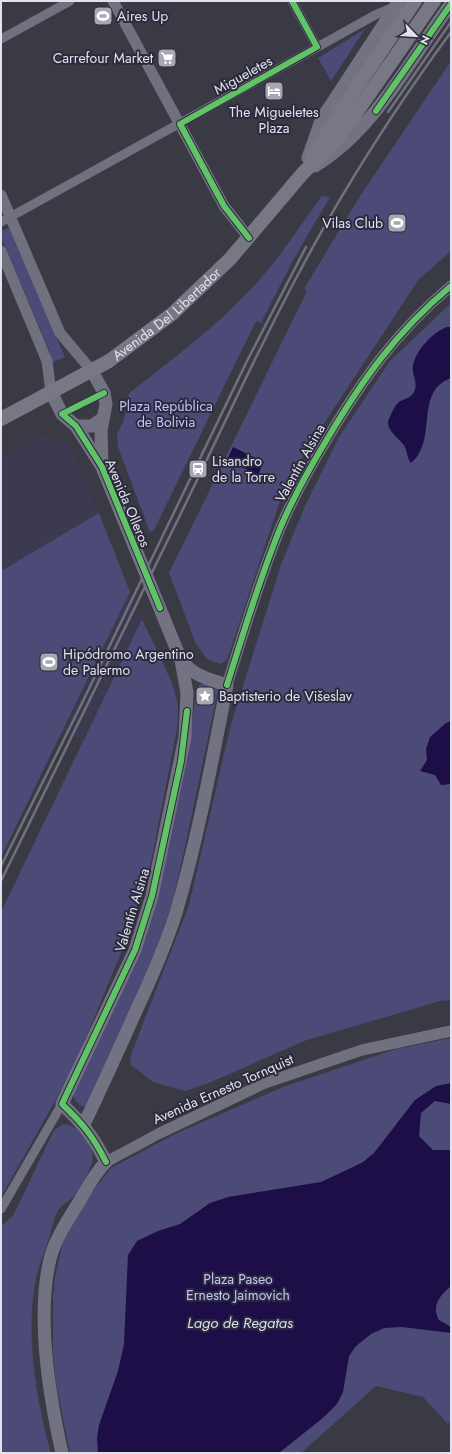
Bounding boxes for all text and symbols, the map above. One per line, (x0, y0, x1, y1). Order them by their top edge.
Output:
sports icon: Aires Up (92, 5, 114, 27)
place label: Aires Up (117, 6, 168, 26)
north arrow (396, 16, 436, 56)
text: N (416, 33, 434, 48)
supermarket icon: Carrefour Market (156, 47, 178, 69)
place label: Carrefour Market (53, 48, 154, 68)
street label: Migueletes (210, 51, 276, 99)
hotel icon: The Migueletes Plaza (263, 80, 285, 102)
place label: The Migueletes Plaza (229, 102, 319, 138)
sports icon: Vilas Club (386, 212, 408, 234)
place label: Vilas Club (322, 213, 383, 233)
street label: Avenida Del Libertador (108, 263, 225, 365)
park label: Plaza República de Bolivia (119, 396, 213, 432)
street label: Valentín Alsina (270, 420, 330, 506)
place label: Lisandro de la Torre (212, 451, 275, 487)
street label: Avenida Olleros (100, 456, 156, 551)
station icon: Lisandro de la Torre (187, 458, 209, 480)
place label: Hipódromo Argentino de Palermo (63, 644, 194, 680)
sports icon: Hipódromo Argentino de Palermo (38, 651, 60, 673)
place icon: Baptisterio de Višeslav (194, 685, 216, 707)
place label: Baptisterio de Višeslav (219, 686, 353, 706)
street label: Valentín Alsina (110, 866, 154, 954)
street label: Avenida Ernesto Tornquist (149, 1049, 297, 1129)
park label: Plaza Paseo Ernesto Jaimovich (186, 1269, 290, 1305)
water label: Lago de Regatas (187, 1312, 293, 1334)

